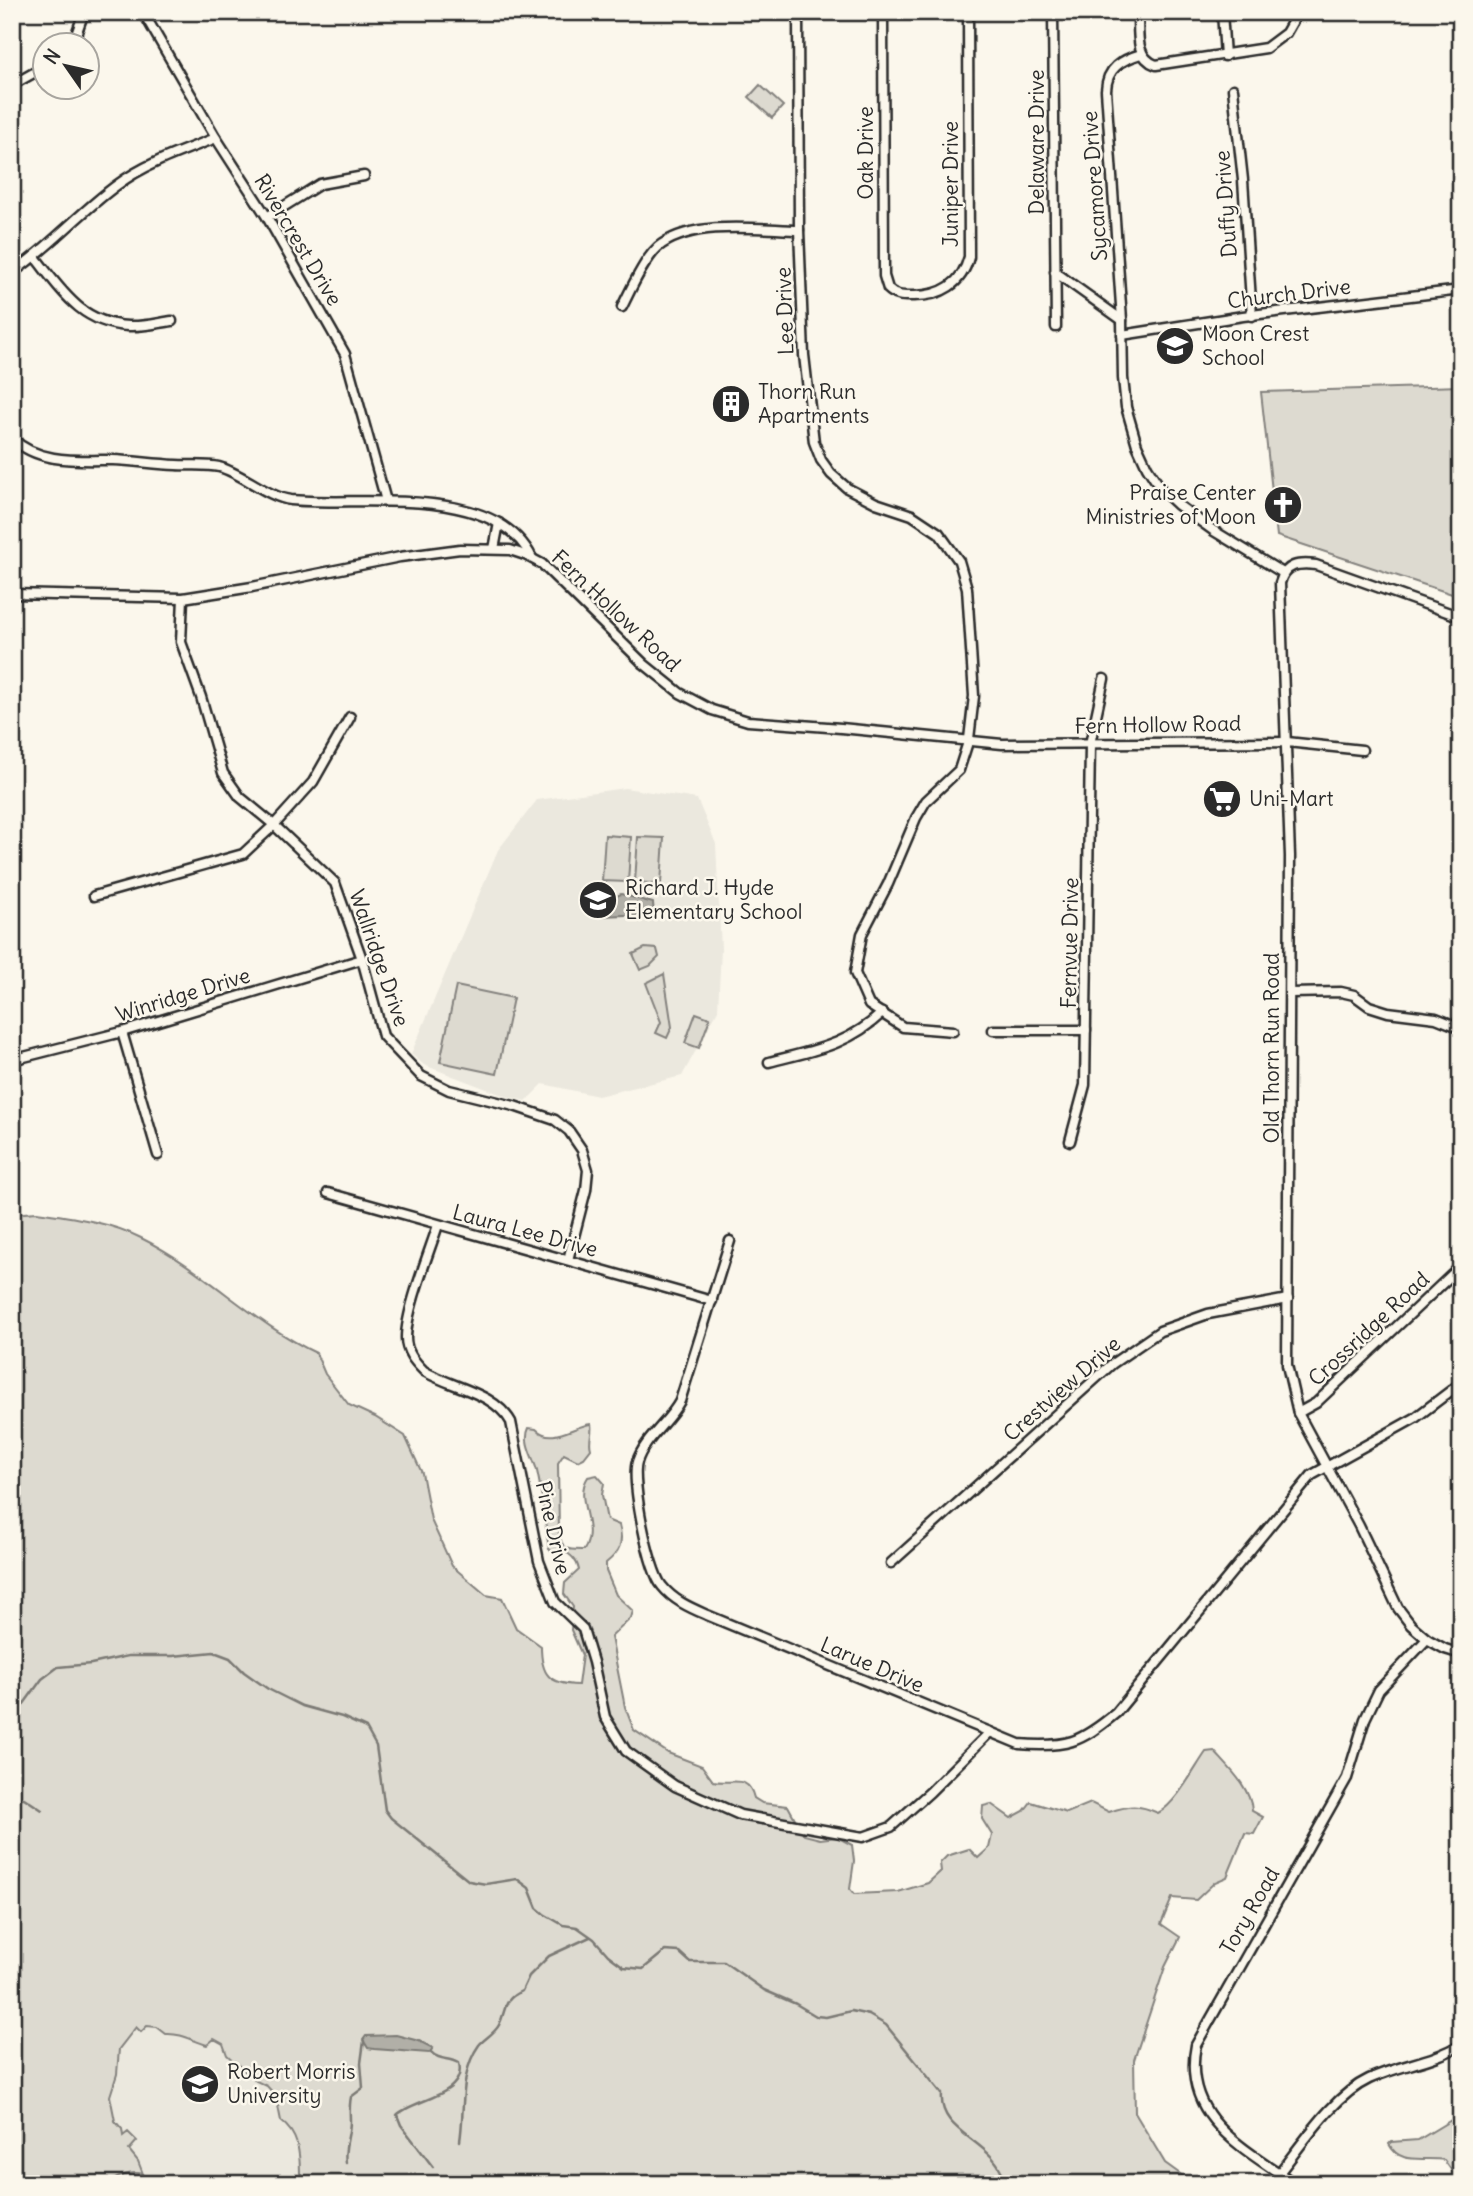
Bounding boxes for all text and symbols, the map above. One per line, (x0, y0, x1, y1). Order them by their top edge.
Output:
north arrow (32, 32, 102, 102)
text: N (38, 44, 66, 69)
street label: Delaware Drive (1023, 69, 1050, 215)
street label: Oak Drive (852, 106, 879, 200)
street label: Sycamore Drive (1076, 110, 1113, 262)
street label: Juniper Drive (937, 121, 964, 247)
street label: Duffy Drive (1208, 149, 1243, 259)
street label: Rivercrest Drive (248, 169, 348, 311)
street label: Lee Drive (769, 267, 800, 356)
street label: Church Drive (1226, 273, 1352, 314)
place label: Moon Crest School (1202, 320, 1309, 371)
school or university icon: Moon Crest School (1154, 325, 1196, 367)
place label: Thorn Run Apartments (758, 378, 869, 429)
building icon: Thorn Run Apartments (710, 383, 752, 425)
place label: Praise Center Ministries of Moon (1086, 479, 1256, 530)
church icon: Praise Center Ministries of Moon (1262, 484, 1304, 526)
street label: Fern Hollow Road (546, 544, 686, 677)
street label: Fern Hollow Road (1074, 710, 1242, 739)
supermarket icon: Uni-Mart (1201, 778, 1243, 820)
place label: Uni-Mart (1249, 785, 1334, 812)
place label: Richard J. Hyde Elementary School (625, 874, 802, 925)
street label: Fernvue Drive (1055, 877, 1084, 1009)
school or university icon: Richard J. Hyde Elementary School (577, 879, 619, 921)
street label: Wallridge Drive (343, 886, 416, 1030)
street label: Old Thorn Run Road (1258, 953, 1285, 1143)
street label: Winridge Drive (112, 961, 253, 1028)
street label: Laura Lee Drive (450, 1198, 601, 1263)
street label: Crossridge Road (1302, 1266, 1435, 1392)
street label: Crestview Drive (997, 1330, 1126, 1447)
street label: Pine Drive (530, 1478, 577, 1577)
street label: Larue Drive (816, 1631, 928, 1698)
street label: Tory Road (1214, 1862, 1285, 1959)
place label: Robert Morris University (227, 2058, 356, 2109)
school or university icon: Robert Morris University (179, 2063, 221, 2105)

